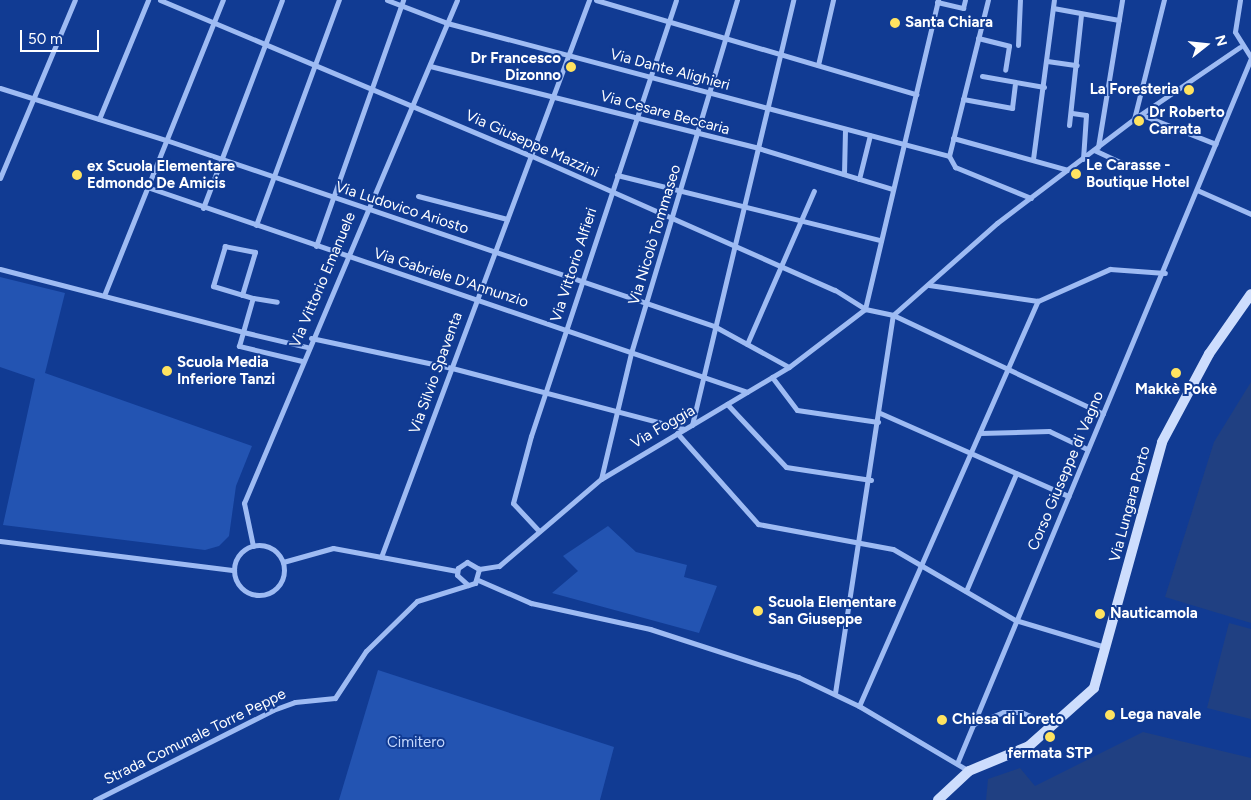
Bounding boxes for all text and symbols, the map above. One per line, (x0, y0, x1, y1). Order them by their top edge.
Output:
place label: Santa Chiara (905, 14, 993, 32)
marker: Santa Chiara (889, 17, 901, 29)
scale bar (22, 20, 101, 52)
north arrow (1181, 20, 1231, 70)
text: 50 m (28, 30, 63, 48)
text: N (1211, 33, 1231, 48)
street label: Via Dante Alighieri (608, 45, 732, 95)
place label: Dr Francesco Dizonno (470, 49, 561, 84)
marker: Dr Francesco Dizonno (565, 61, 577, 73)
place label: La Foresteria (1090, 81, 1179, 99)
marker: La Foresteria (1183, 84, 1195, 96)
street label: Via Cesare Beccaria (598, 87, 732, 139)
place label: Dr Roberto Carrata (1149, 103, 1225, 138)
street label: Via Giuseppe Mazzini (463, 107, 601, 181)
marker: Dr Roberto Carrata (1133, 115, 1145, 127)
place label: Le Carasse - Boutique Hotel (1086, 156, 1190, 191)
place label: ex Scuola Elementare Edmondo De Amicis (87, 157, 235, 192)
street label: Via Nicolò Tommaseo (625, 163, 685, 307)
marker: Le Carasse - Boutique Hotel (1070, 168, 1082, 180)
marker: ex Scuola Elementare Edmondo De Amicis (71, 169, 83, 181)
street label: Via Ludovico Ariosto (333, 178, 471, 238)
street label: Via Vittorio Alfieri (547, 206, 601, 324)
street label: Via Vittorio Emanuele (286, 209, 360, 351)
street label: Via Gabriele D'Annunzio (371, 244, 531, 312)
street label: Via Silvio Spaventa (406, 310, 466, 436)
place label: Scuola Media Inferiore Tanzi (177, 353, 275, 388)
marker: Scuola Media Inferiore Tanzi (161, 365, 173, 377)
marker: Makkè Pokè (1170, 367, 1182, 379)
place label: Makkè Pokè (1135, 381, 1217, 399)
street label: Corso Giuseppe di Vagno (1024, 389, 1108, 553)
street label: Via Foggia (628, 402, 698, 452)
street label: Via Lungara Porto (1106, 444, 1154, 564)
place label: Scuola Elementare San Giuseppe (768, 593, 896, 628)
marker: Scuola Elementare San Giuseppe (752, 605, 764, 617)
place label: Nauticamola (1110, 605, 1198, 623)
marker: Nauticamola (1094, 608, 1106, 620)
street label: Strada Comunale Torre Peppe (101, 685, 289, 789)
place label: Lega navale (1120, 706, 1201, 724)
marker: Lega navale (1104, 709, 1116, 721)
place label: Chiesa di Loreto (952, 711, 1064, 729)
marker: Chiesa di Loreto (936, 714, 948, 726)
marker: fermata STP (1044, 731, 1056, 743)
park label: Cimitero (387, 734, 445, 752)
place label: fermata STP (1007, 745, 1093, 763)

